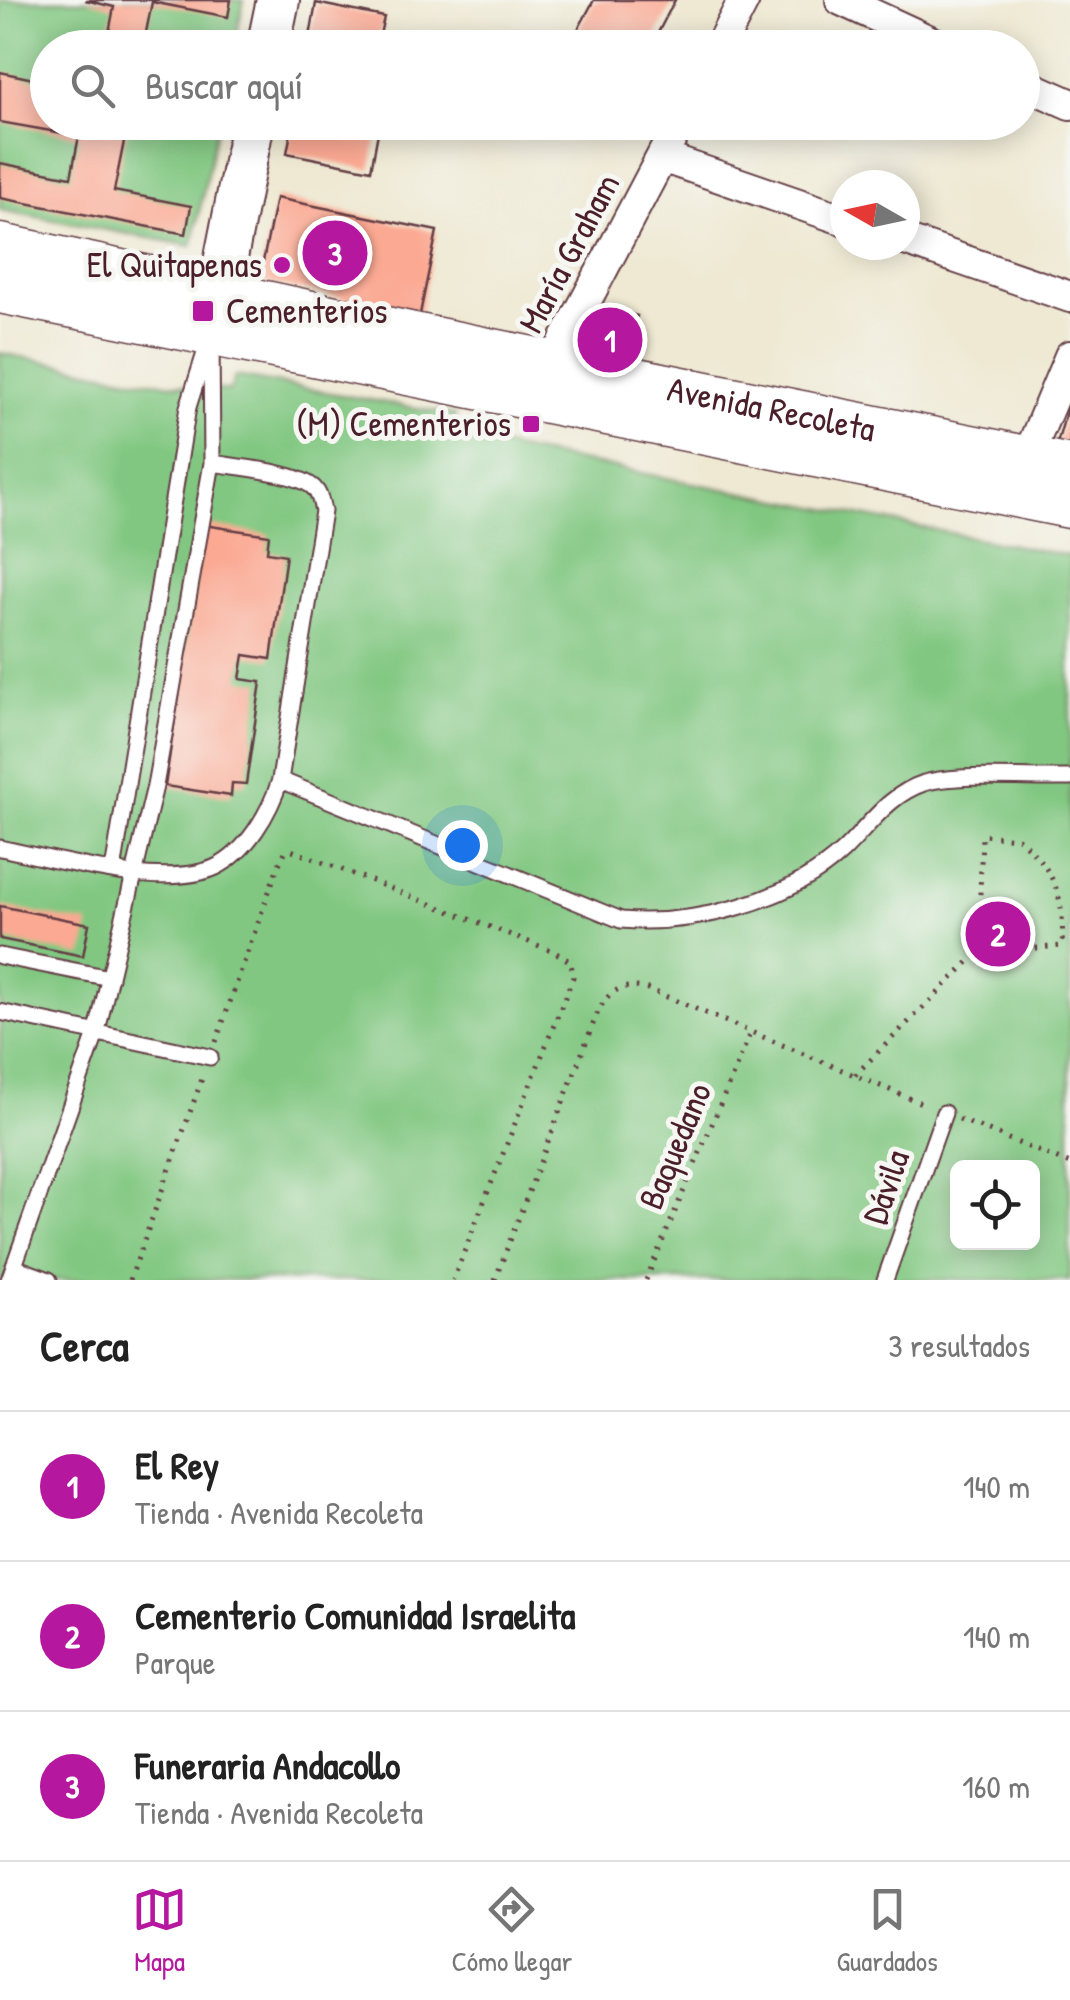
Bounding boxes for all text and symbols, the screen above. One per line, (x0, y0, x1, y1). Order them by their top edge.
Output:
search box (30, 30, 1040, 140)
icon: search (65, 58, 120, 113)
text: Buscar aquí (145, 59, 303, 111)
street label: María Graham (507, 165, 630, 341)
north arrow (830, 170, 920, 260)
pin: 3 (302, 216, 368, 290)
place label: El Quitapenas (87, 241, 262, 288)
marker: El Quitapenas (271, 254, 293, 276)
place label: Cementerios (226, 287, 388, 334)
marker: Cementerios (190, 298, 216, 324)
pin: 1 (578, 302, 642, 378)
street label: Avenida Recoleta (664, 365, 880, 452)
place label: (M) Cementerios (296, 400, 511, 447)
marker: (M) Cementerios (520, 413, 542, 435)
your location (437, 820, 488, 871)
pin: 2 (966, 896, 1030, 972)
street label: Baquedano (627, 1075, 722, 1216)
street label: Dávila (851, 1143, 920, 1230)
map controls (950, 1160, 1040, 1250)
button: locate (950, 1160, 1040, 1250)
text: Cerca (40, 1317, 129, 1374)
text: 3 resultados (888, 1324, 1030, 1367)
text: El Rey (135, 1439, 219, 1491)
text: 1 (67, 1465, 78, 1508)
text: 140 m (963, 1465, 1030, 1508)
text: Tienda · Avenida Recoleta (135, 1491, 423, 1534)
text: Cementerio Comunidad Israelita (135, 1589, 575, 1641)
text: 2 (65, 1615, 80, 1658)
text: 140 m (963, 1615, 1030, 1658)
text: Parque (135, 1641, 216, 1684)
text: Funeraria Andacollo (135, 1739, 400, 1791)
text: 3 (65, 1765, 80, 1808)
text: 160 m (962, 1765, 1030, 1808)
text: Tienda · Avenida Recoleta (135, 1791, 423, 1834)
tab: Mapa (132, 1882, 187, 1980)
tab: Cómo llegar (451, 1882, 572, 1980)
tab: Guardados (837, 1882, 938, 1980)

